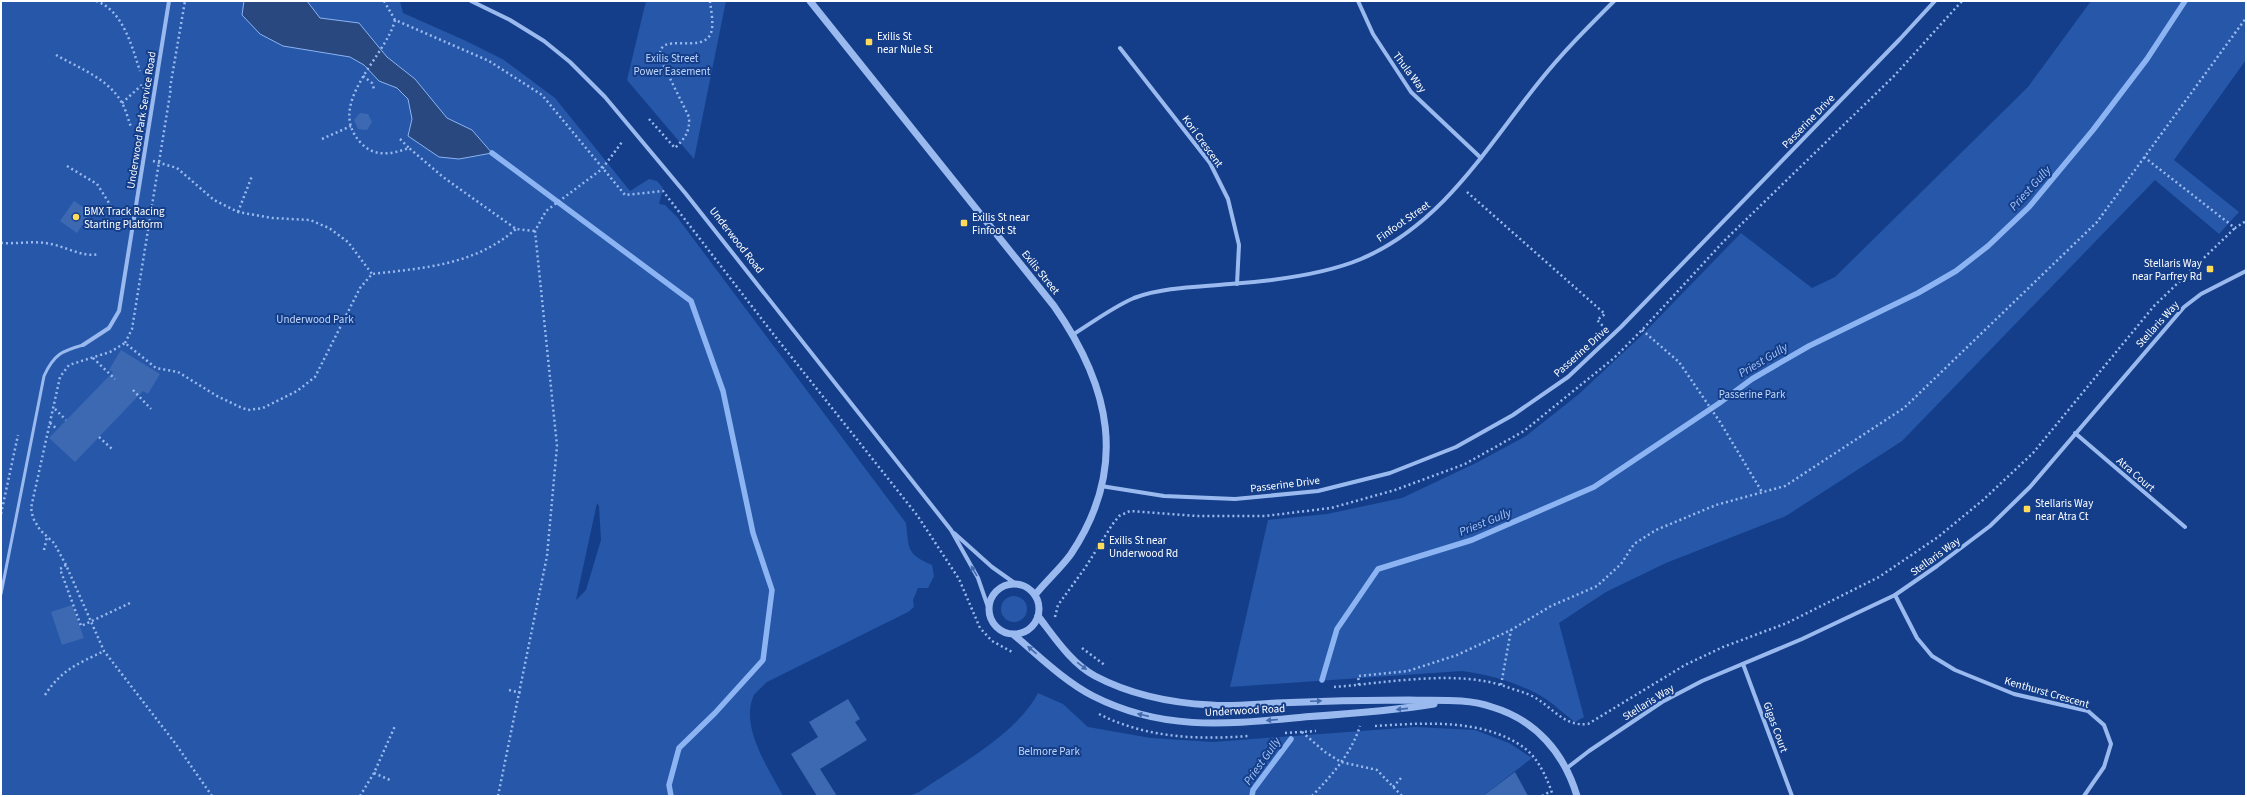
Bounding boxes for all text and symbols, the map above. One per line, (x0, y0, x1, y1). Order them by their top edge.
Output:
place label: Exilis St near Nule St (877, 29, 933, 57)
marker: Exilis St near Nule St (864, 37, 874, 47)
street label: Thula Way (1389, 49, 1430, 96)
street label: Underwood Park Service Road (123, 50, 160, 190)
park label: Exilis Street Power Easement (634, 51, 711, 79)
street label: Passerine Drive (1779, 91, 1838, 152)
street label: Kori Crescent (1179, 112, 1227, 171)
water label: Priest Gully (2006, 162, 2056, 214)
street label: Finfoot Street (1373, 197, 1433, 245)
place label: BMX Track Racing Starting Platform (84, 204, 165, 232)
street label: Underwood Road (706, 204, 767, 277)
place label: Exilis St near Finfoot St (972, 210, 1030, 238)
marker: BMX Track Racing Starting Platform (71, 212, 81, 222)
marker: Exilis St near Finfoot St (959, 218, 969, 228)
street label: Exilis Street (1018, 247, 1063, 298)
place label: Stellaris Way near Parfrey Rd (2132, 256, 2202, 284)
marker: Stellaris Way near Parfrey Rd (2205, 264, 2215, 274)
street label: Stellaris Way (2132, 298, 2182, 351)
park label: Underwood Park (276, 312, 354, 327)
street label: Passerine Drive (1550, 322, 1613, 380)
water label: Priest Gully (1735, 339, 1792, 382)
park label: Passerine Park (1719, 387, 1786, 402)
street label: Atra Court (2113, 453, 2158, 496)
street label: Passerine Drive (1249, 473, 1321, 496)
place label: Stellaris Way near Atra Ct (2035, 496, 2093, 524)
water label: Priest Gully (1456, 504, 1514, 541)
marker: Stellaris Way near Atra Ct (2022, 504, 2032, 514)
place label: Exilis St near Underwood Rd (1109, 533, 1178, 561)
street label: Stellaris Way (1907, 533, 1963, 580)
marker: Exilis St near Underwood Rd (1096, 541, 1106, 551)
one-way arrow (971, 565, 978, 577)
one-way arrow (1027, 646, 1037, 655)
one-way arrow (1077, 662, 1088, 670)
street label: Kenthurst Crescent (2003, 673, 2091, 712)
street label: Stellaris Way (1620, 681, 1677, 724)
one-way arrow (1310, 698, 1322, 705)
street label: Gigas Court (1759, 700, 1792, 755)
street label: Underwood Road (1204, 701, 1286, 720)
one-way arrow (1395, 705, 1408, 712)
one-way arrow (1137, 712, 1149, 718)
one-way arrow (1266, 717, 1278, 724)
water label: Priest Gully (1240, 733, 1286, 789)
park label: Belmore Park (1018, 744, 1080, 759)

